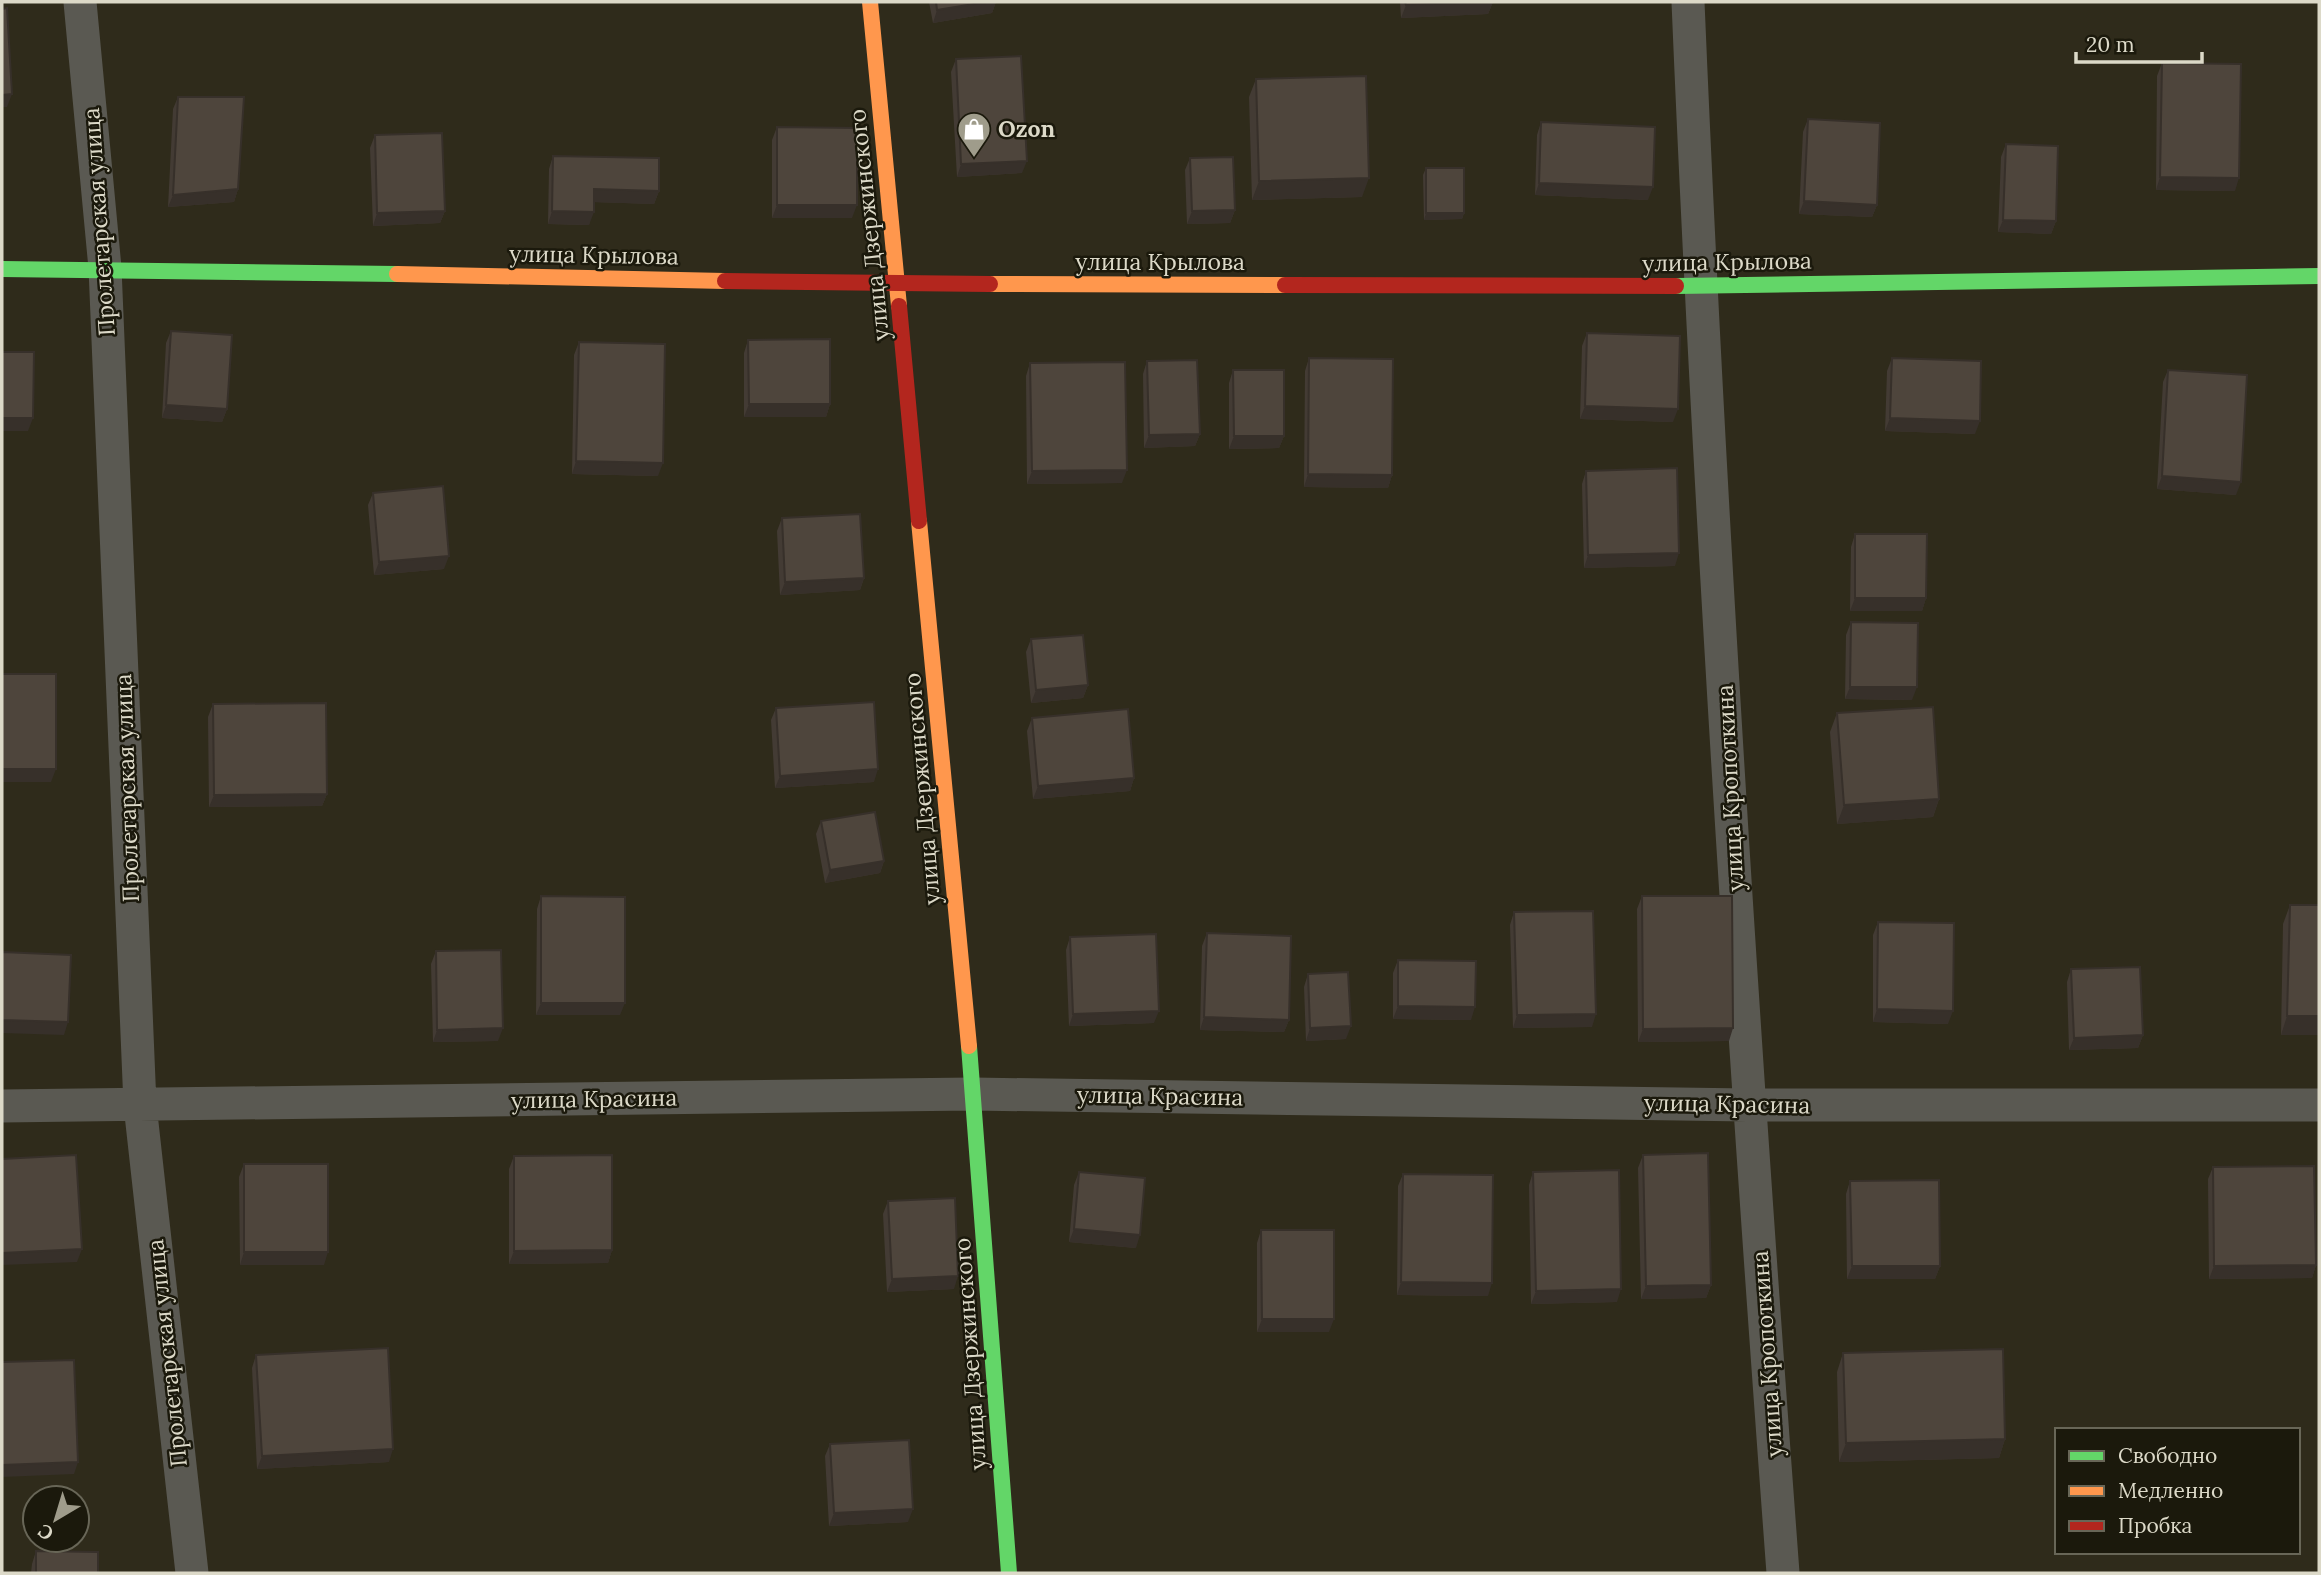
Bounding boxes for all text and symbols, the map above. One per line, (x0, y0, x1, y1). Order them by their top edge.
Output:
scale bar (2076, 21, 2202, 65)
text: 20 m (2086, 31, 2135, 58)
street label: Пролетарская улица (76, 107, 121, 337)
street label: улица Дзержинского (842, 108, 895, 342)
shop icon: Ozon (955, 110, 993, 159)
place label: Ozon (998, 114, 1056, 143)
street label: улица Крылова (509, 239, 679, 270)
street label: улица Крылова (1642, 246, 1812, 277)
street label: улица Крылова (1075, 247, 1245, 276)
street label: улица Дзержинского (897, 672, 946, 906)
street label: Пролетарская улица (108, 673, 145, 903)
street label: улица Кропоткина (1710, 684, 1749, 892)
street label: улица Красина (1077, 1080, 1244, 1111)
street label: улица Красина (511, 1083, 678, 1114)
street label: улица Красина (1644, 1088, 1811, 1119)
street label: улица Дзержинского (947, 1237, 992, 1471)
street label: Пролетарская улица (140, 1238, 193, 1468)
street label: улица Кропоткина (1745, 1250, 1788, 1458)
legend (2055, 1428, 2300, 1554)
text: Свободно (2118, 1442, 2217, 1469)
text: Медленно (2118, 1477, 2223, 1504)
north arrow (21, 1484, 91, 1554)
text: Пробка (2118, 1512, 2193, 1539)
text: С (33, 1519, 58, 1546)

